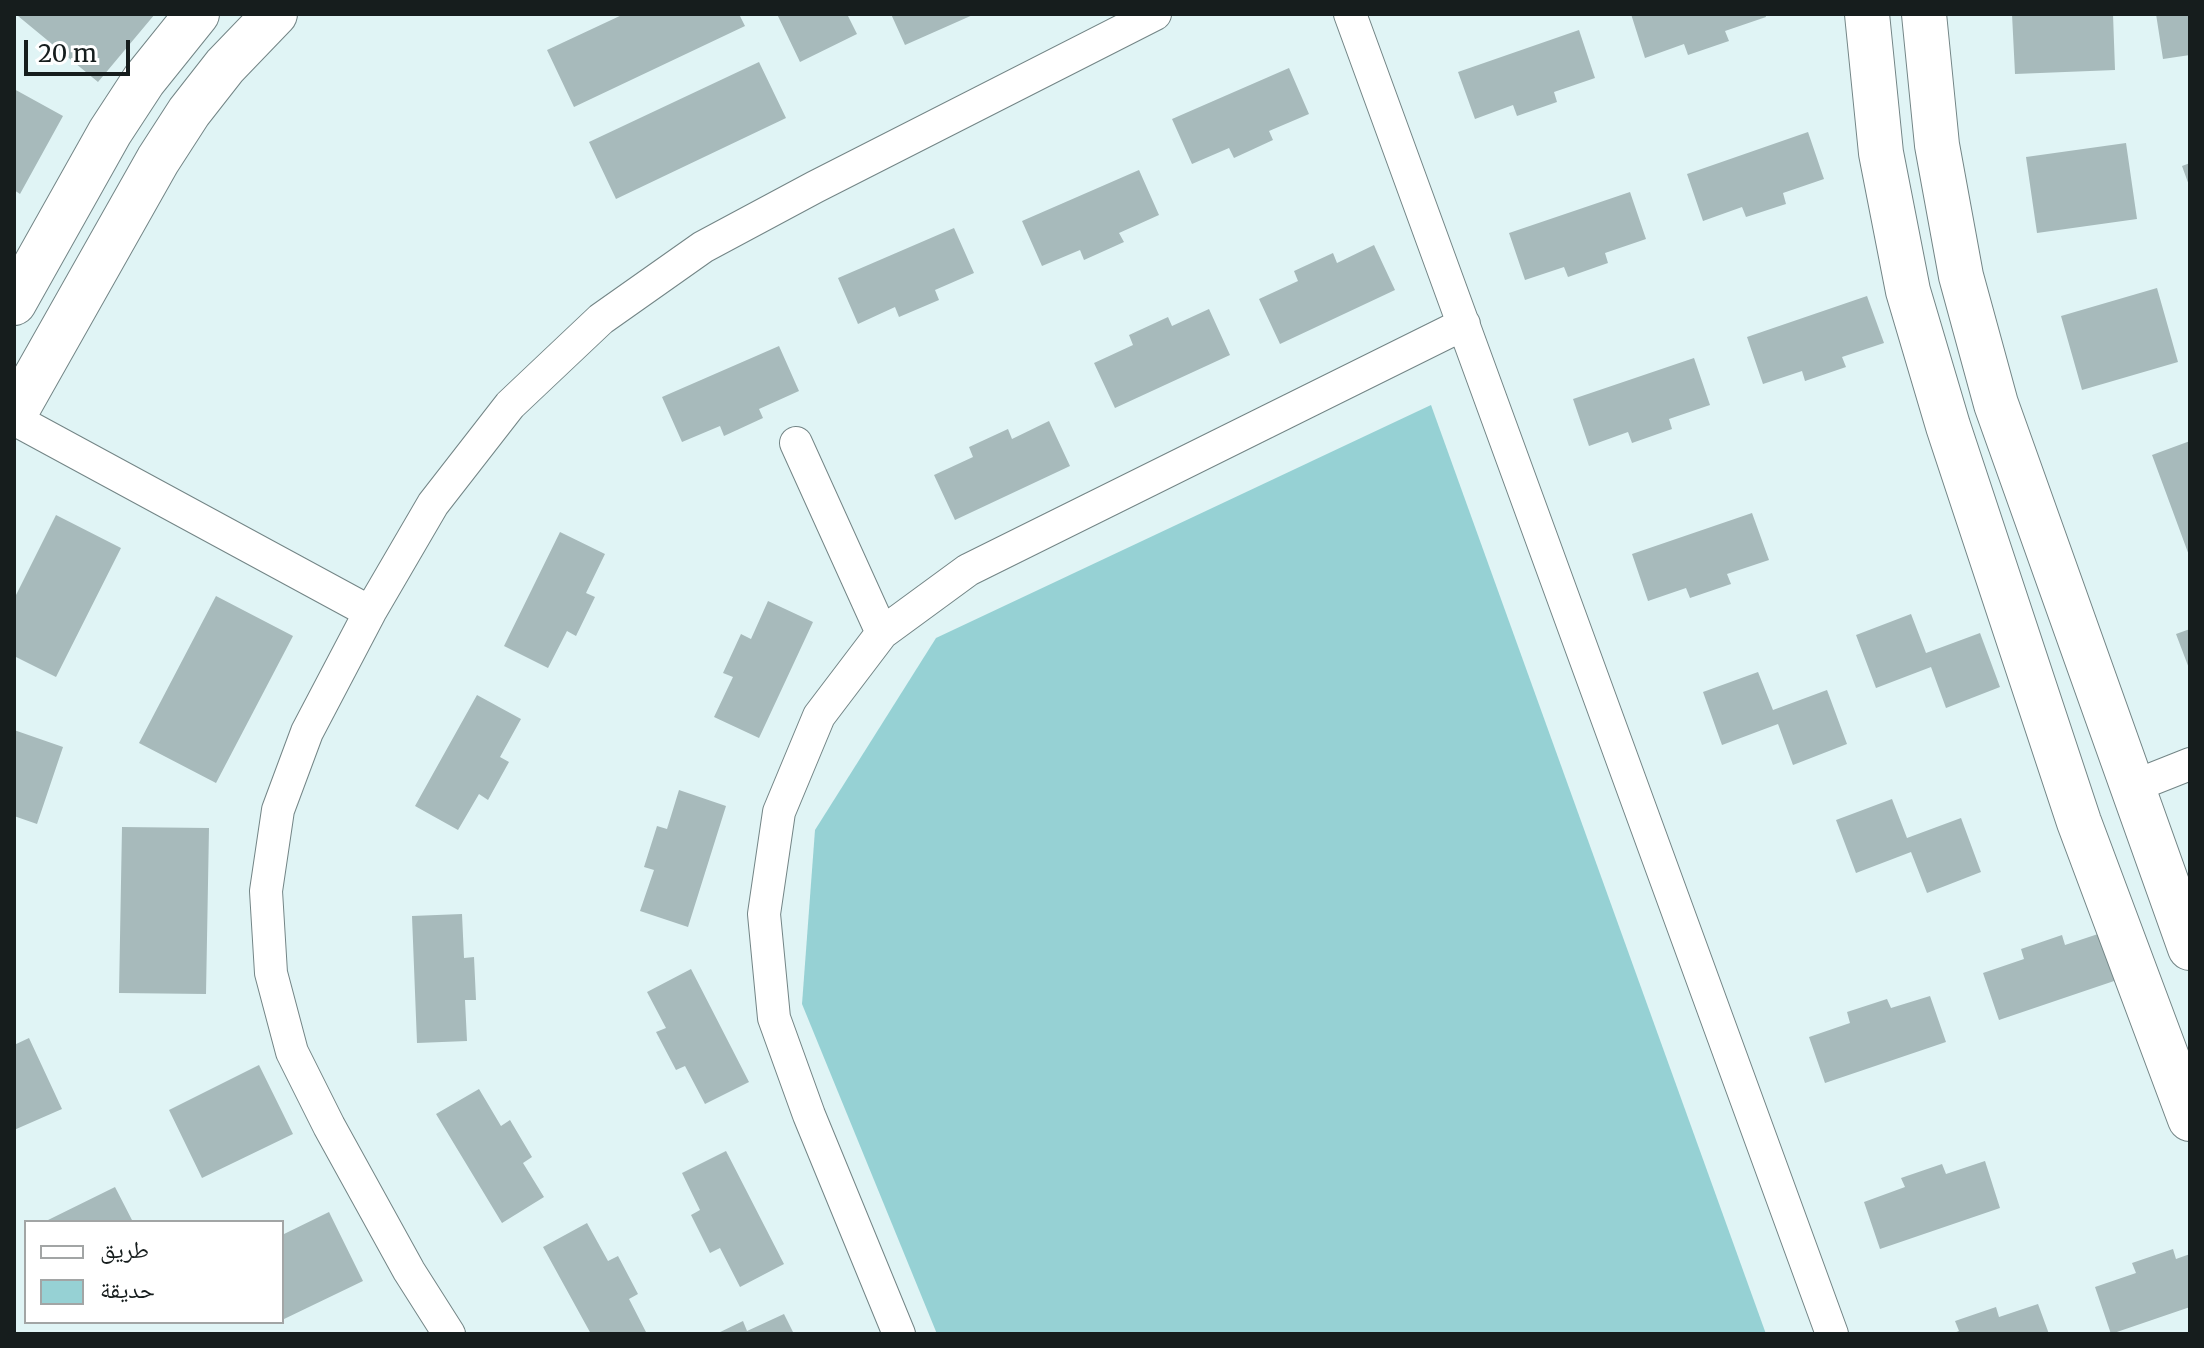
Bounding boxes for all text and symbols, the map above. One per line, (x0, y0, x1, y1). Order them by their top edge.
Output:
scale bar (28, 24, 134, 74)
text: 20 m (38, 38, 97, 69)
legend (24, 1220, 284, 1324)
text: طريق (100, 1234, 149, 1265)
text: حديقة (100, 1274, 155, 1305)

